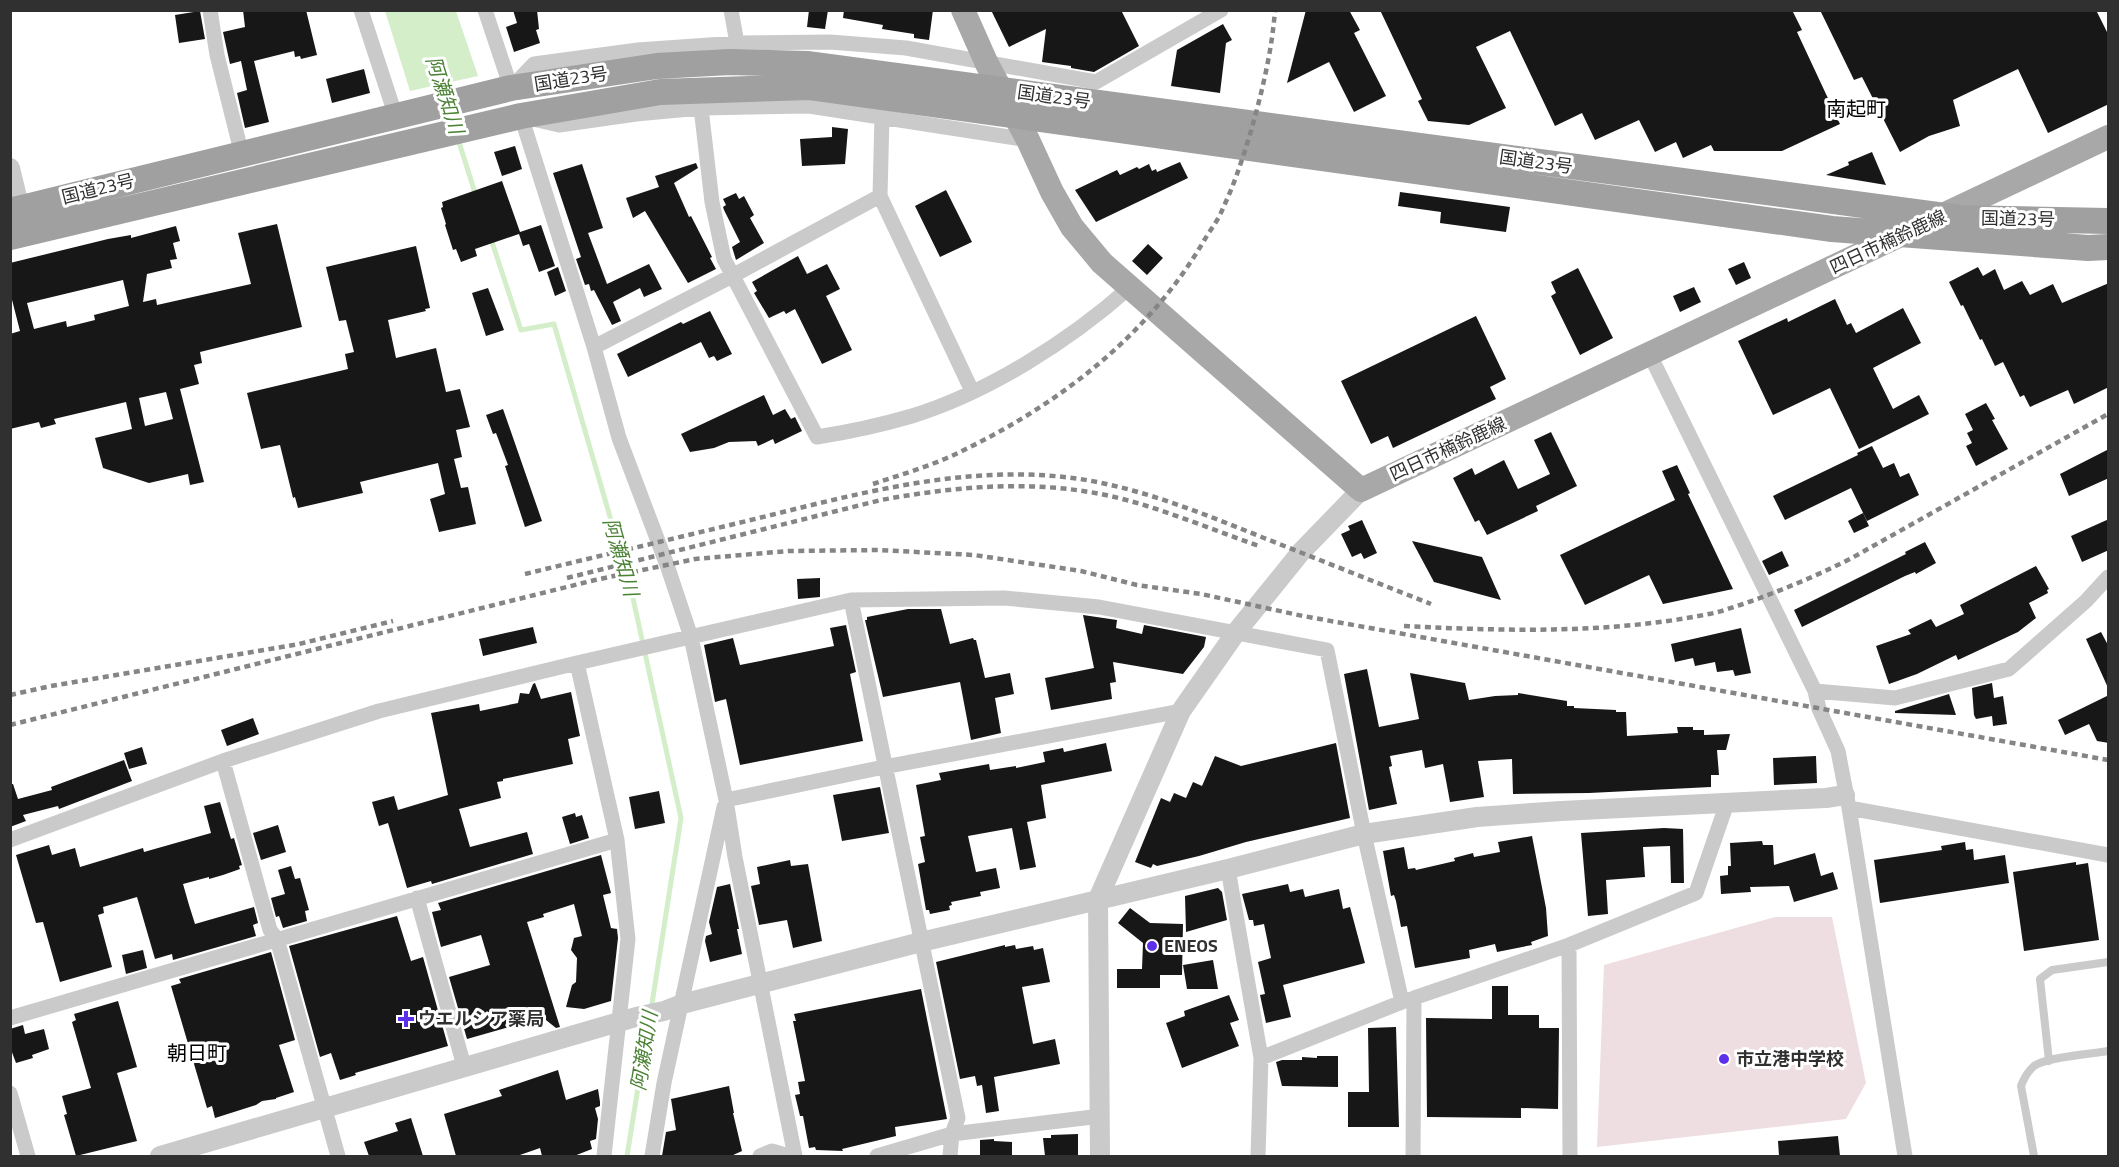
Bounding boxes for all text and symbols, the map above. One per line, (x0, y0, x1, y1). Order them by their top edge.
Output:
water label: 阿瀬知川 (418, 52, 473, 140)
street label: 国道23号 (532, 59, 610, 98)
street label: 国道23号 (1015, 78, 1093, 115)
district label: 南起町 (1826, 93, 1886, 124)
street label: 国道23号 (1497, 143, 1575, 180)
street label: 国道23号 (59, 166, 137, 211)
street label: 四日市楠鈴鹿線 (1825, 203, 1951, 280)
street label: 国道23号 (1981, 204, 2055, 233)
street label: 四日市楠鈴鹿線 (1385, 410, 1511, 487)
water label: 阿瀬知川 (596, 514, 648, 602)
place label: ENEOS (1164, 932, 1218, 959)
marker: ENEOS (1145, 939, 1159, 953)
place label: ウエルシア薬局 (418, 1005, 544, 1032)
water label: 阿瀬知川 (622, 1007, 665, 1093)
marker: ウエルシア薬局 (399, 1012, 413, 1026)
district label: 朝日町 (167, 1037, 227, 1068)
place label: 市立港中学校 (1736, 1045, 1844, 1072)
marker: 市立港中学校 (1717, 1052, 1731, 1066)

